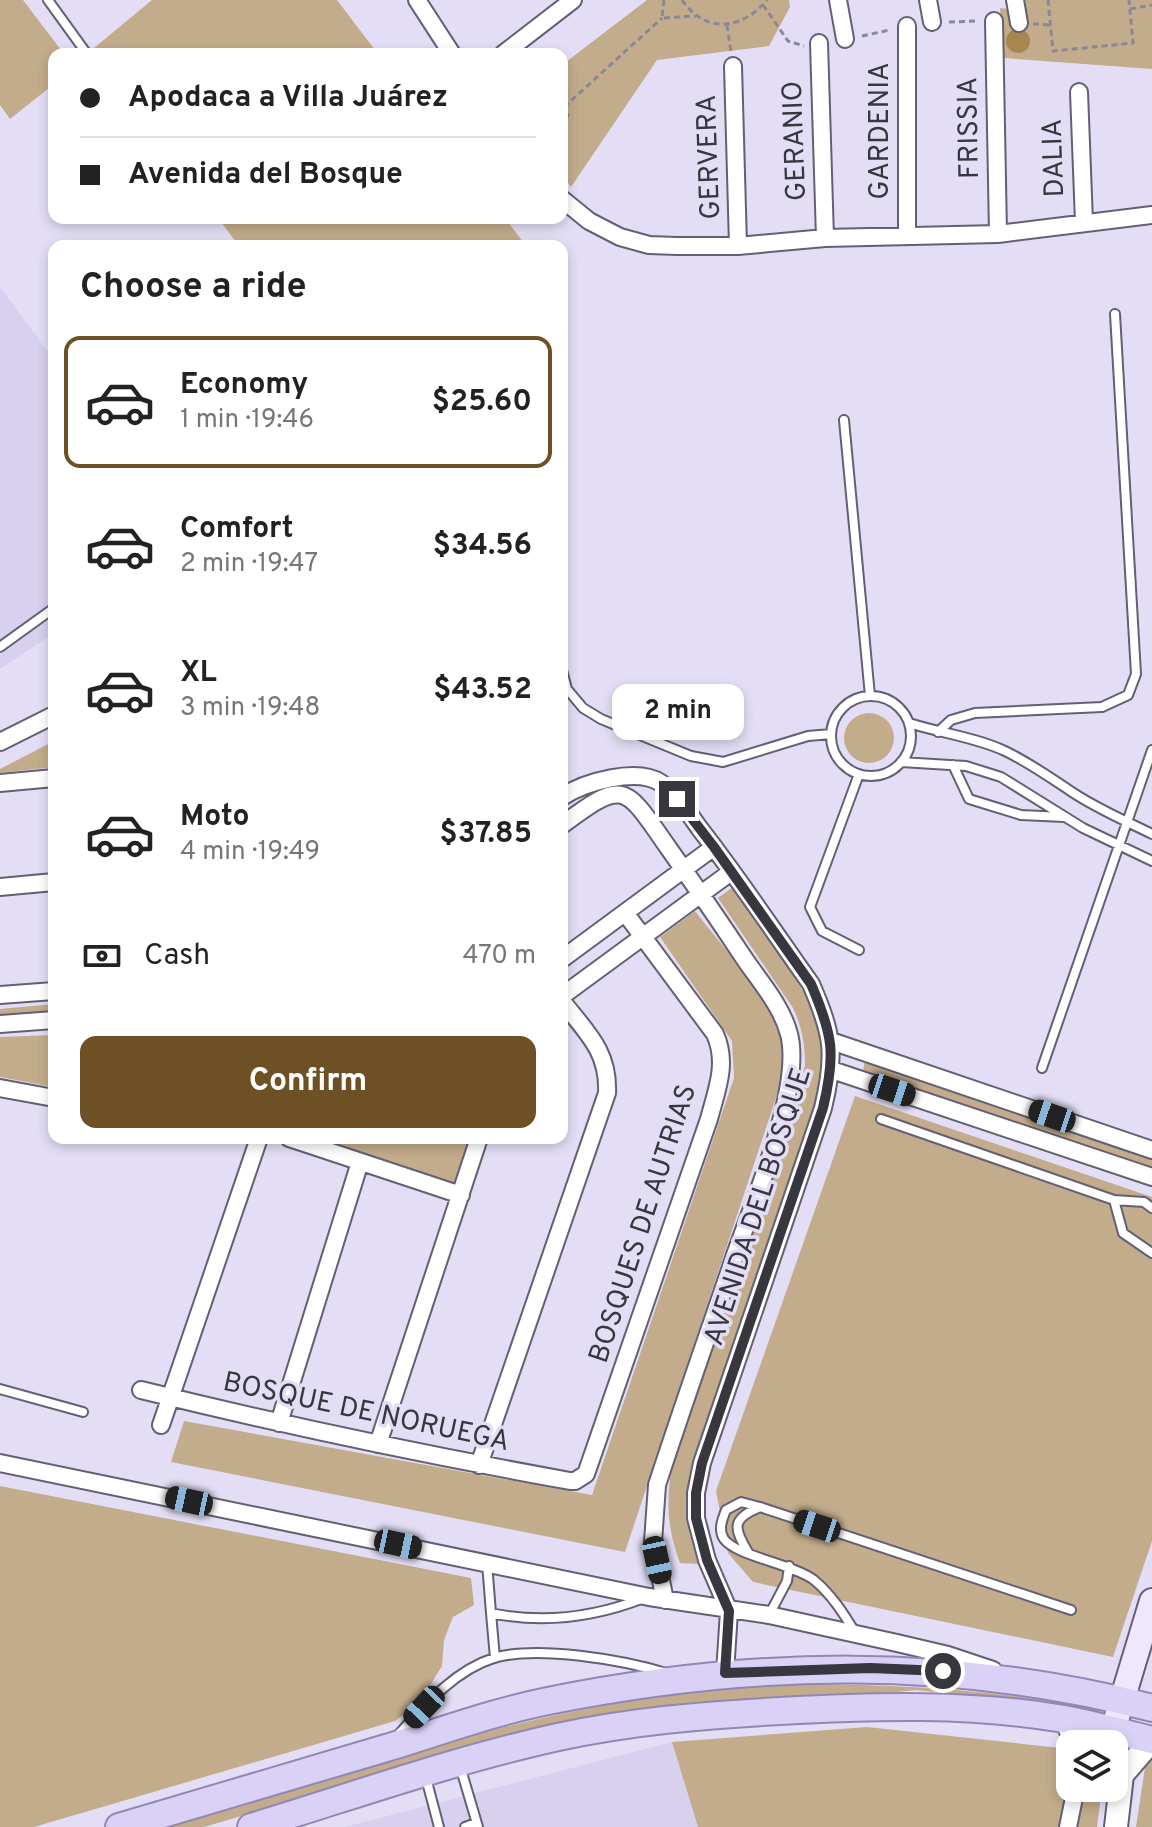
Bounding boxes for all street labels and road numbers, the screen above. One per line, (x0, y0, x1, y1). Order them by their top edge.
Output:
street label: GARDENIA (863, 62, 899, 200)
street label: FRISSIA (951, 77, 989, 179)
street label: GERANIO (776, 80, 816, 202)
street label: GERVERA (690, 94, 730, 220)
street label: DALIA (1036, 118, 1074, 198)
street label: AVENIDA DEL BOSQUE (697, 1064, 821, 1350)
street label: BOSQUES DE AUTRIAS (582, 1080, 706, 1368)
street label: BOSQUE DE NORUEGA (219, 1365, 513, 1461)

